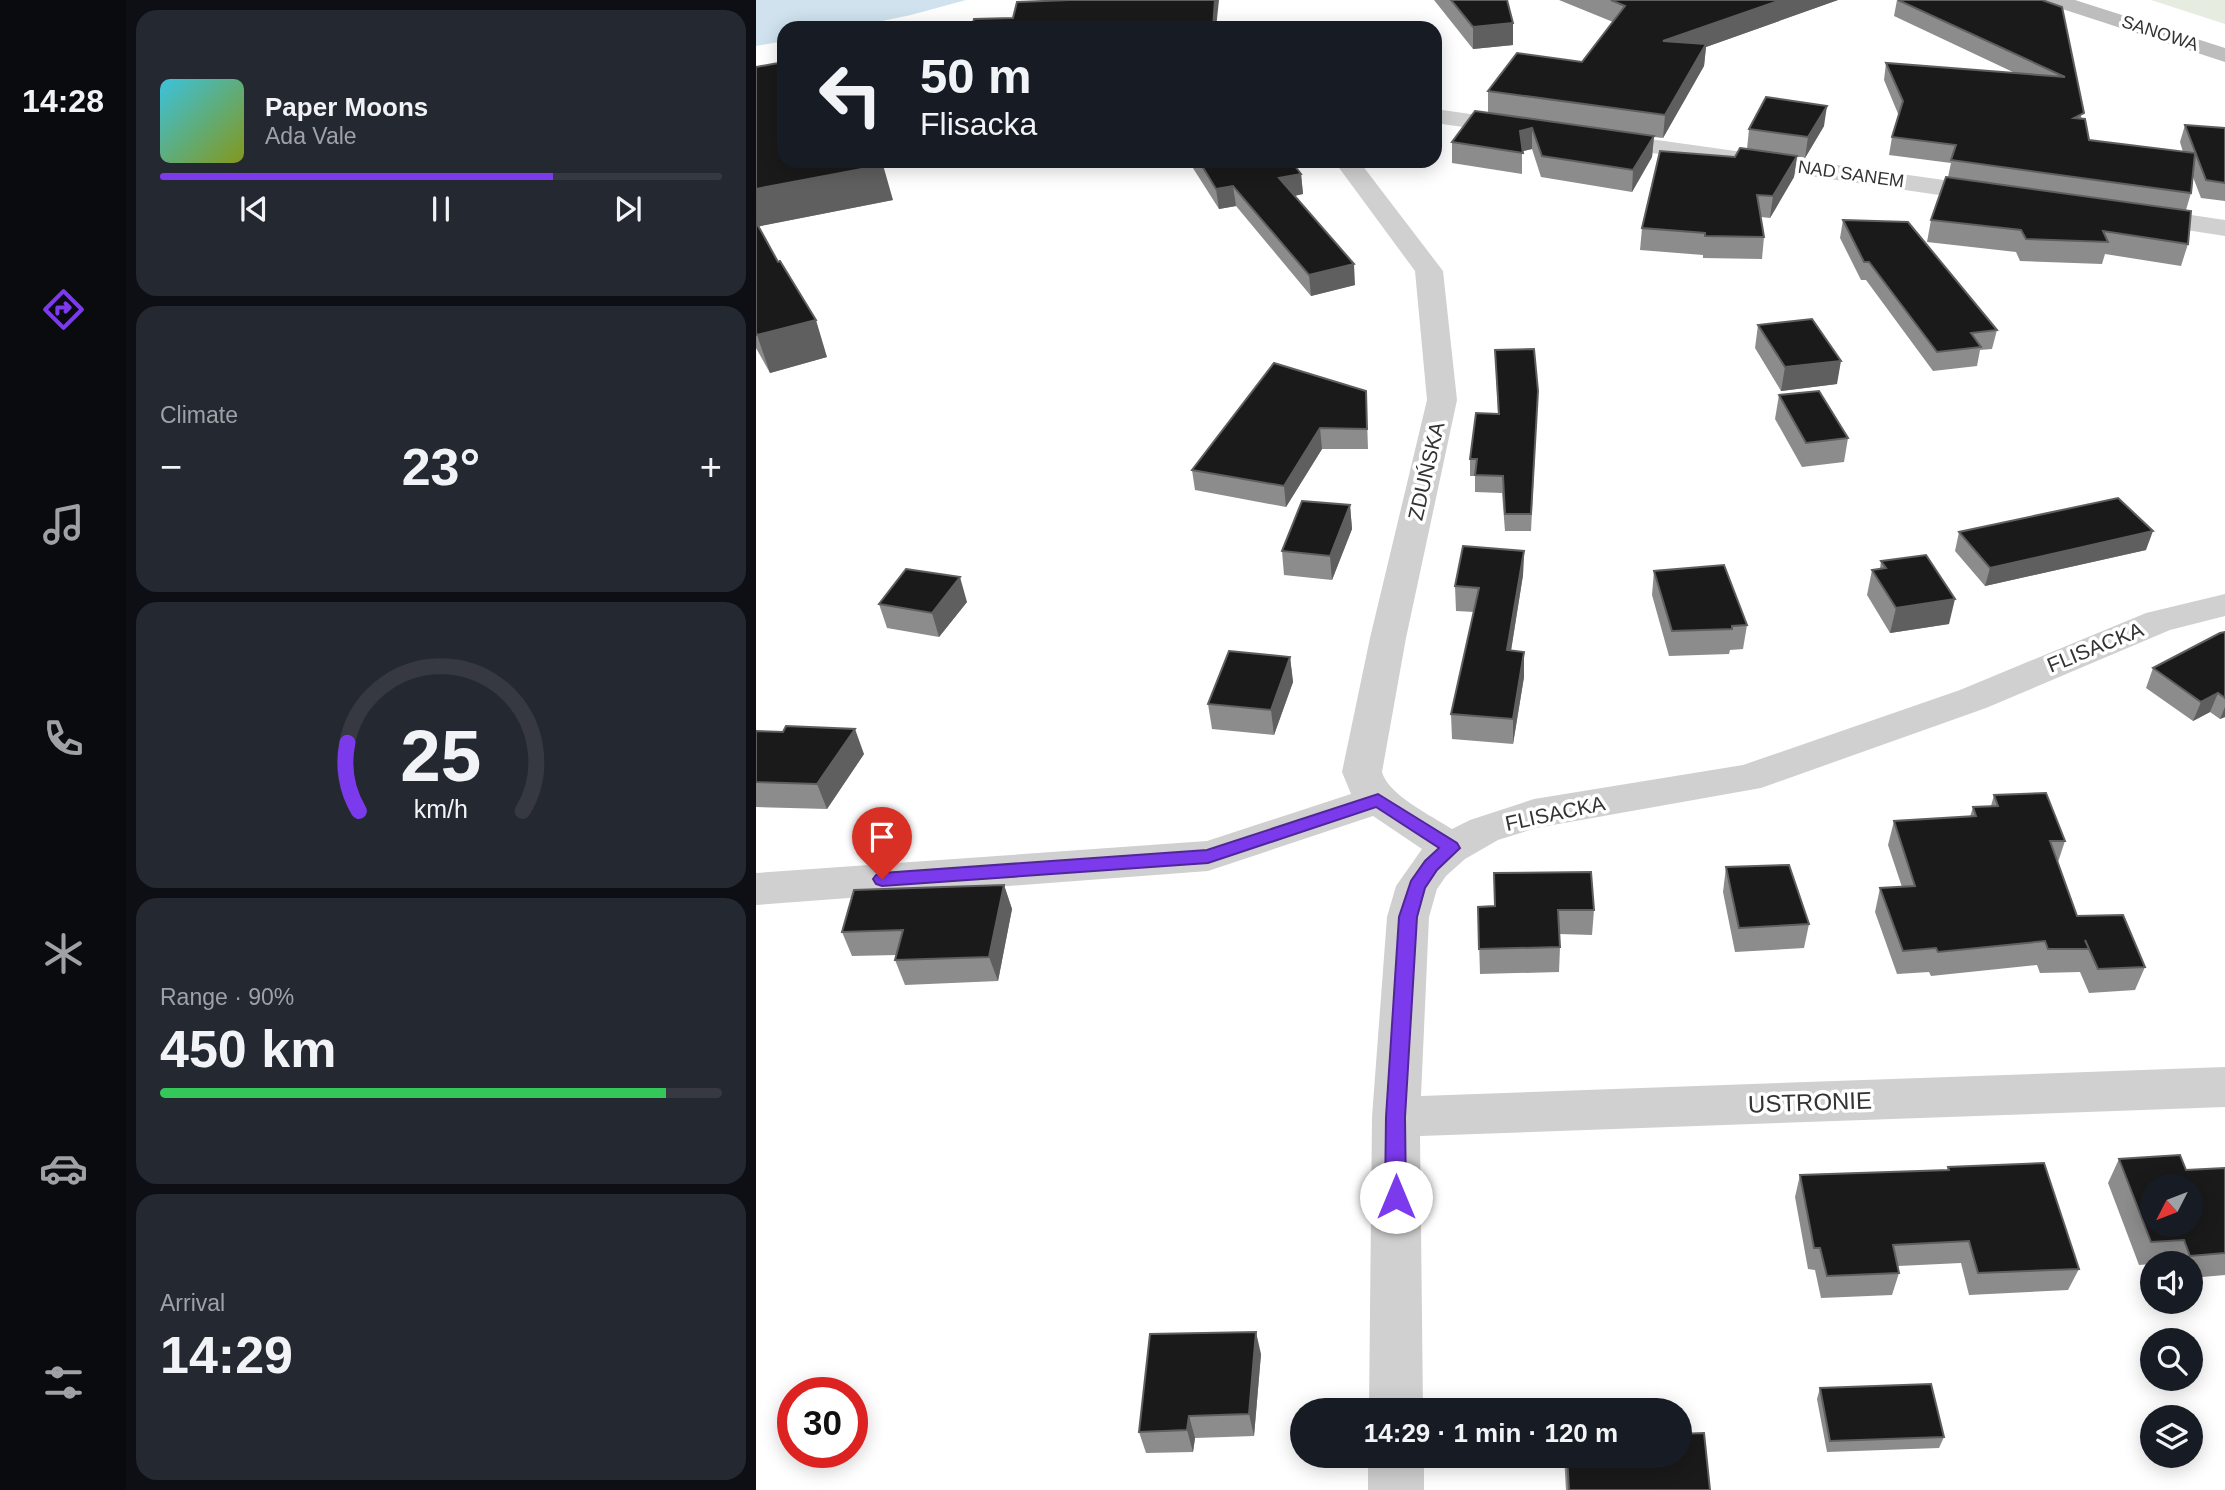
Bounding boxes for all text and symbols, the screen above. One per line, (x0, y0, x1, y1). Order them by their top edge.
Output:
street label: SANOWA (2119, 11, 2201, 55)
icon: left (805, 49, 896, 140)
text: 50 m (920, 49, 1032, 103)
text: 14:28 (22, 83, 104, 119)
text: Paper Moons (265, 92, 428, 122)
text: Flisacka (920, 106, 1037, 142)
text: Ada Vale (265, 123, 357, 149)
street label: NAD SANEM (1797, 157, 1905, 191)
icon: previous (235, 190, 273, 228)
icon: pause (422, 190, 460, 228)
icon: next (609, 190, 647, 228)
icon: directions (39, 285, 88, 334)
text: Climate (160, 402, 238, 428)
street label: ZDUŃSKA (1404, 420, 1448, 522)
text: 23° (402, 438, 480, 496)
text: − (160, 446, 182, 488)
text: + (700, 446, 722, 488)
icon: music (39, 500, 88, 549)
street label: FLISACKA (2044, 617, 2146, 677)
icon: phone (39, 714, 88, 763)
text: 25 (401, 715, 481, 796)
street label: FLISACKA (1503, 791, 1607, 835)
text: km/h (414, 795, 468, 823)
pin (852, 807, 912, 879)
icon: arrive (863, 818, 901, 856)
icon: climate (39, 929, 88, 978)
text: Range · 90% (160, 984, 294, 1010)
text: 450 km (160, 1020, 336, 1078)
street label: USTRONIE (1748, 1086, 1872, 1118)
icon: car (39, 1144, 88, 1193)
position arrow (1359, 1160, 1433, 1234)
north arrow (2140, 1174, 2203, 1237)
map controls (2140, 1174, 2203, 1468)
button: sound (2140, 1251, 2203, 1314)
text: Arrival (160, 1290, 225, 1316)
text: 14:29 (160, 1326, 293, 1384)
button: search (2140, 1328, 2203, 1391)
icon: filters (39, 1358, 88, 1407)
speed limit sign: 30 (777, 1377, 868, 1468)
button: layers (2140, 1405, 2203, 1468)
text: 14:29 · 1 min · 120 m (1364, 1418, 1618, 1448)

